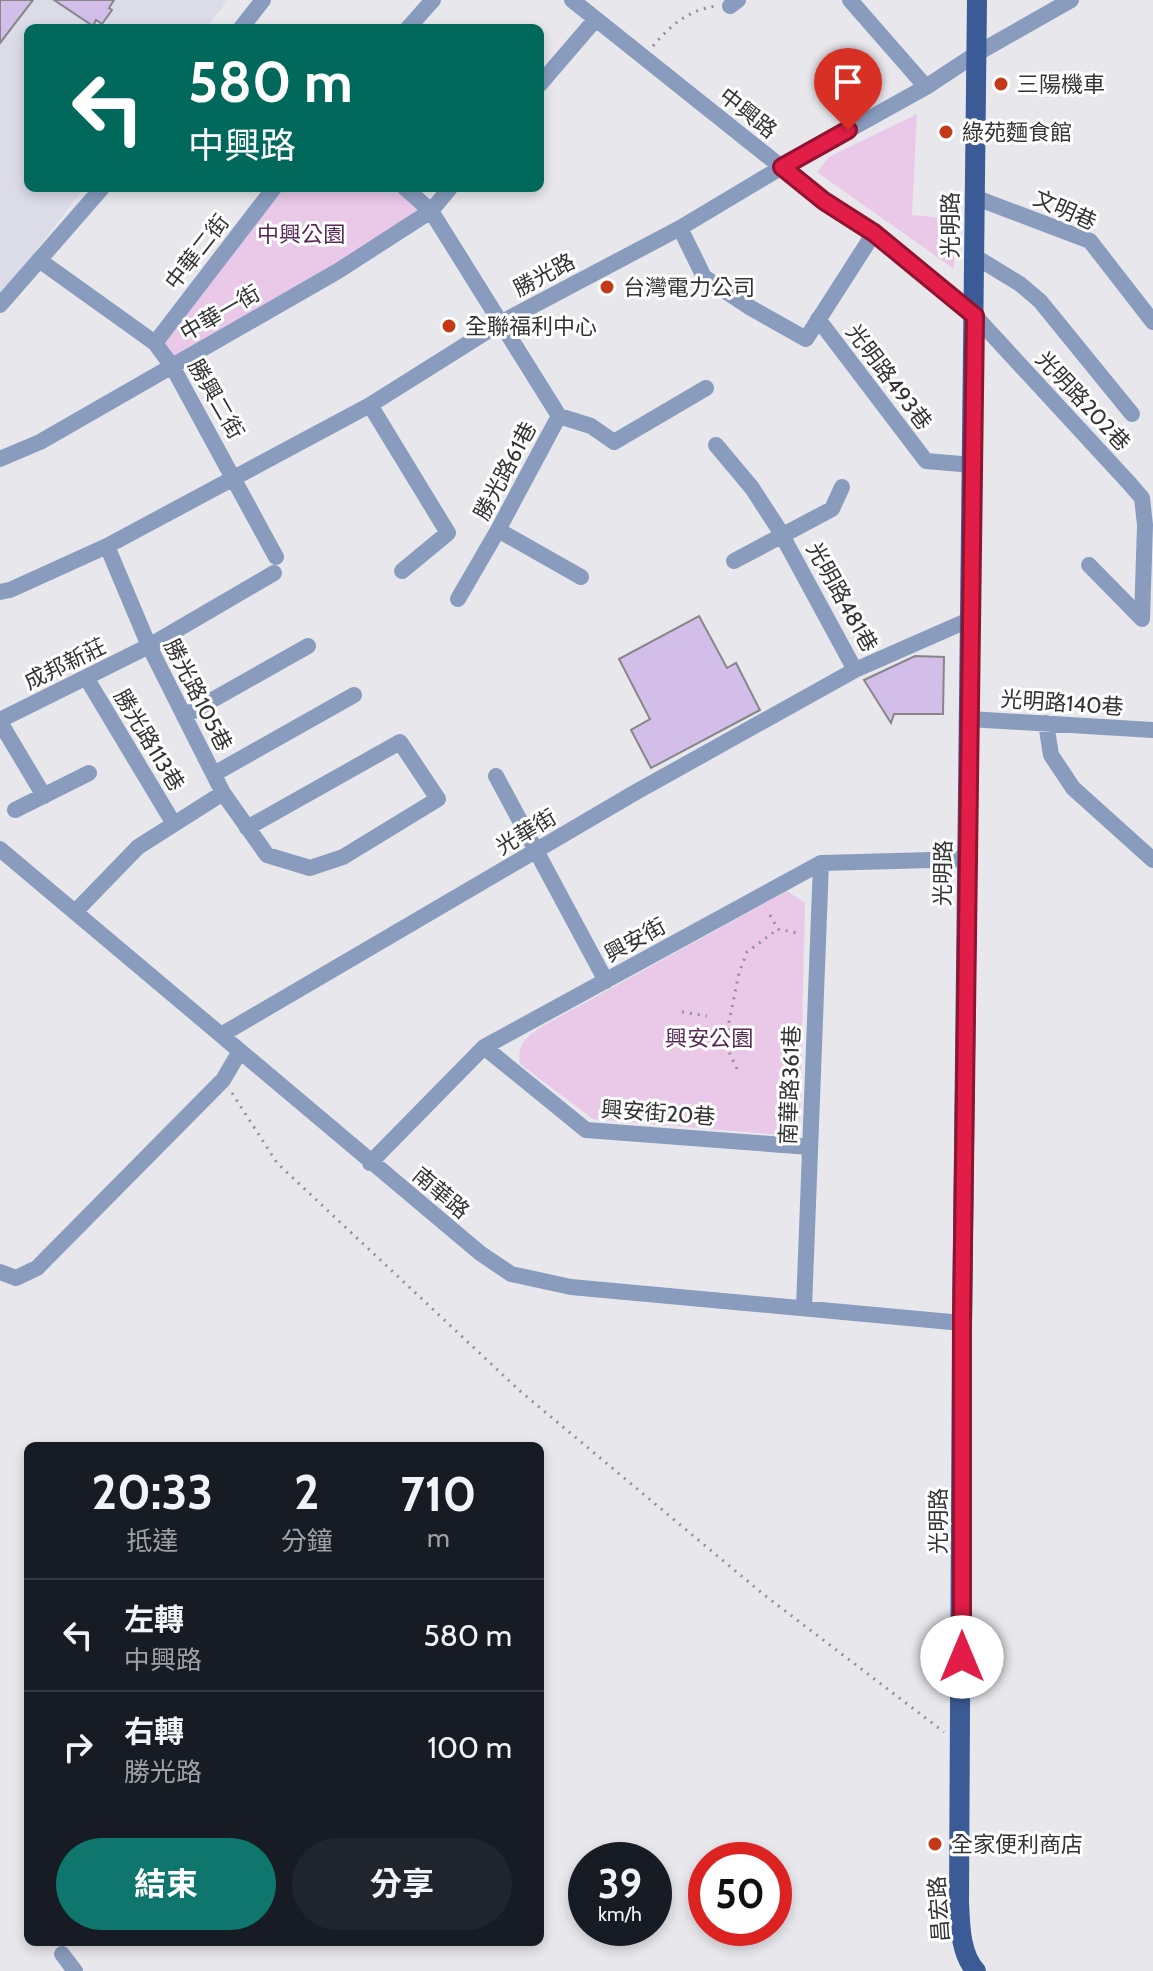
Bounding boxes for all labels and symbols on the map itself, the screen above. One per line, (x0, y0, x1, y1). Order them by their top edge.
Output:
pin (814, 48, 882, 130)
place label: 三陽機車 (1017, 71, 1105, 98)
marker: 三陽機車 (992, 75, 1010, 93)
street label: 中興路 (714, 82, 782, 144)
place label: 綠苑麵食館 (962, 119, 1072, 146)
marker: 綠苑麵食館 (937, 123, 955, 141)
street label: 文明巷 (1029, 184, 1101, 236)
street label: 光明路 (937, 192, 964, 258)
street label: 中華二街 (159, 209, 235, 295)
park label: 中興公園 (257, 221, 345, 248)
street label: 勝光路 (509, 248, 579, 302)
place label: 台灣電力公司 (623, 274, 755, 301)
marker: 台灣電力公司 (598, 278, 616, 296)
street label: 中華一街 (175, 279, 265, 347)
place label: 全聯福利中心 (465, 313, 597, 340)
marker: 全聯福利中心 (440, 317, 458, 335)
street label: 光明路493巷 (841, 319, 937, 435)
street label: 光明路202巷 (1030, 346, 1136, 456)
street label: 勝興二街 (182, 354, 250, 444)
street label: 勝光路61巷 (468, 417, 542, 525)
street label: 光明路481巷 (801, 537, 883, 657)
street label: 成邦新莊 (20, 633, 110, 695)
street label: 勝光路105巷 (158, 634, 238, 756)
street label: 勝光路113巷 (108, 684, 190, 796)
street label: 光明路140巷 (1000, 685, 1124, 721)
street label: 光華街 (491, 803, 561, 861)
street label: 光明路 (929, 840, 957, 906)
street label: 興安街 (600, 912, 670, 968)
park label: 興安公園 (665, 1025, 753, 1052)
street label: 南華路361巷 (774, 1025, 806, 1145)
street label: 興安街20巷 (600, 1096, 716, 1130)
street label: 南華路 (407, 1161, 475, 1225)
street label: 光明路 (925, 1488, 952, 1554)
position arrow (920, 1615, 1004, 1699)
place label: 全家便利商店 (951, 1831, 1083, 1858)
marker: 全家便利商店 (926, 1835, 944, 1853)
speed limit sign: 50 (688, 1842, 792, 1946)
street label: 昌宏路 (923, 1875, 955, 1943)

